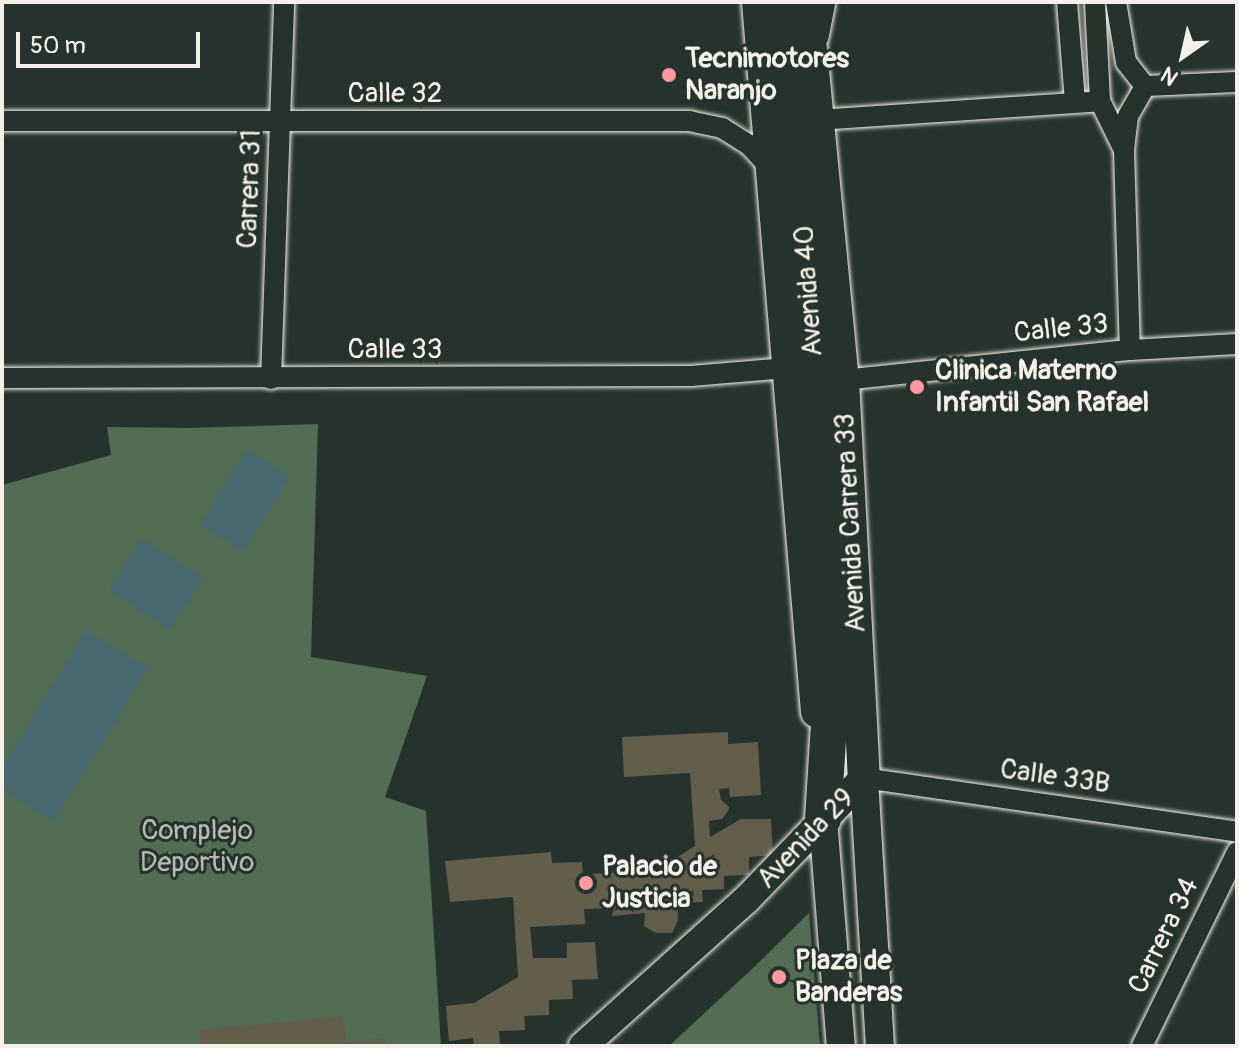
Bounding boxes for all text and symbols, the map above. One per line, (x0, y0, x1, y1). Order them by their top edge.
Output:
scale bar (20, 16, 204, 66)
north arrow (1143, 16, 1223, 96)
text: 50 m (30, 31, 86, 60)
place label: Tecnimotores Naranjo (685, 42, 849, 108)
text: N (1156, 60, 1184, 92)
marker: Tecnimotores Naranjo (660, 66, 678, 84)
street label: Calle 32 (348, 77, 442, 111)
street label: Carrera 31 (231, 129, 269, 249)
street label: Avenida 40 (788, 224, 830, 358)
street label: Calle 33 (1012, 307, 1110, 351)
street label: Calle 33 (348, 333, 442, 367)
place label: Clinica Materno Infantil San Rafael (935, 354, 1149, 420)
marker: Clinica Materno Infantil San Rafael (906, 376, 928, 398)
street label: Avenida Carrera 33 (828, 412, 874, 634)
street label: Calle 33B (998, 753, 1112, 801)
street label: Avenida 29 (750, 782, 862, 896)
park label: Complejo Deportivo (140, 814, 254, 880)
place label: Palacio de Justicia (602, 850, 717, 916)
street label: Carrera 34 (1122, 873, 1206, 999)
marker: Palacio de Justicia (577, 874, 595, 892)
place label: Plaza de Banderas (795, 944, 902, 1010)
marker: Plaza de Banderas (770, 968, 788, 986)

